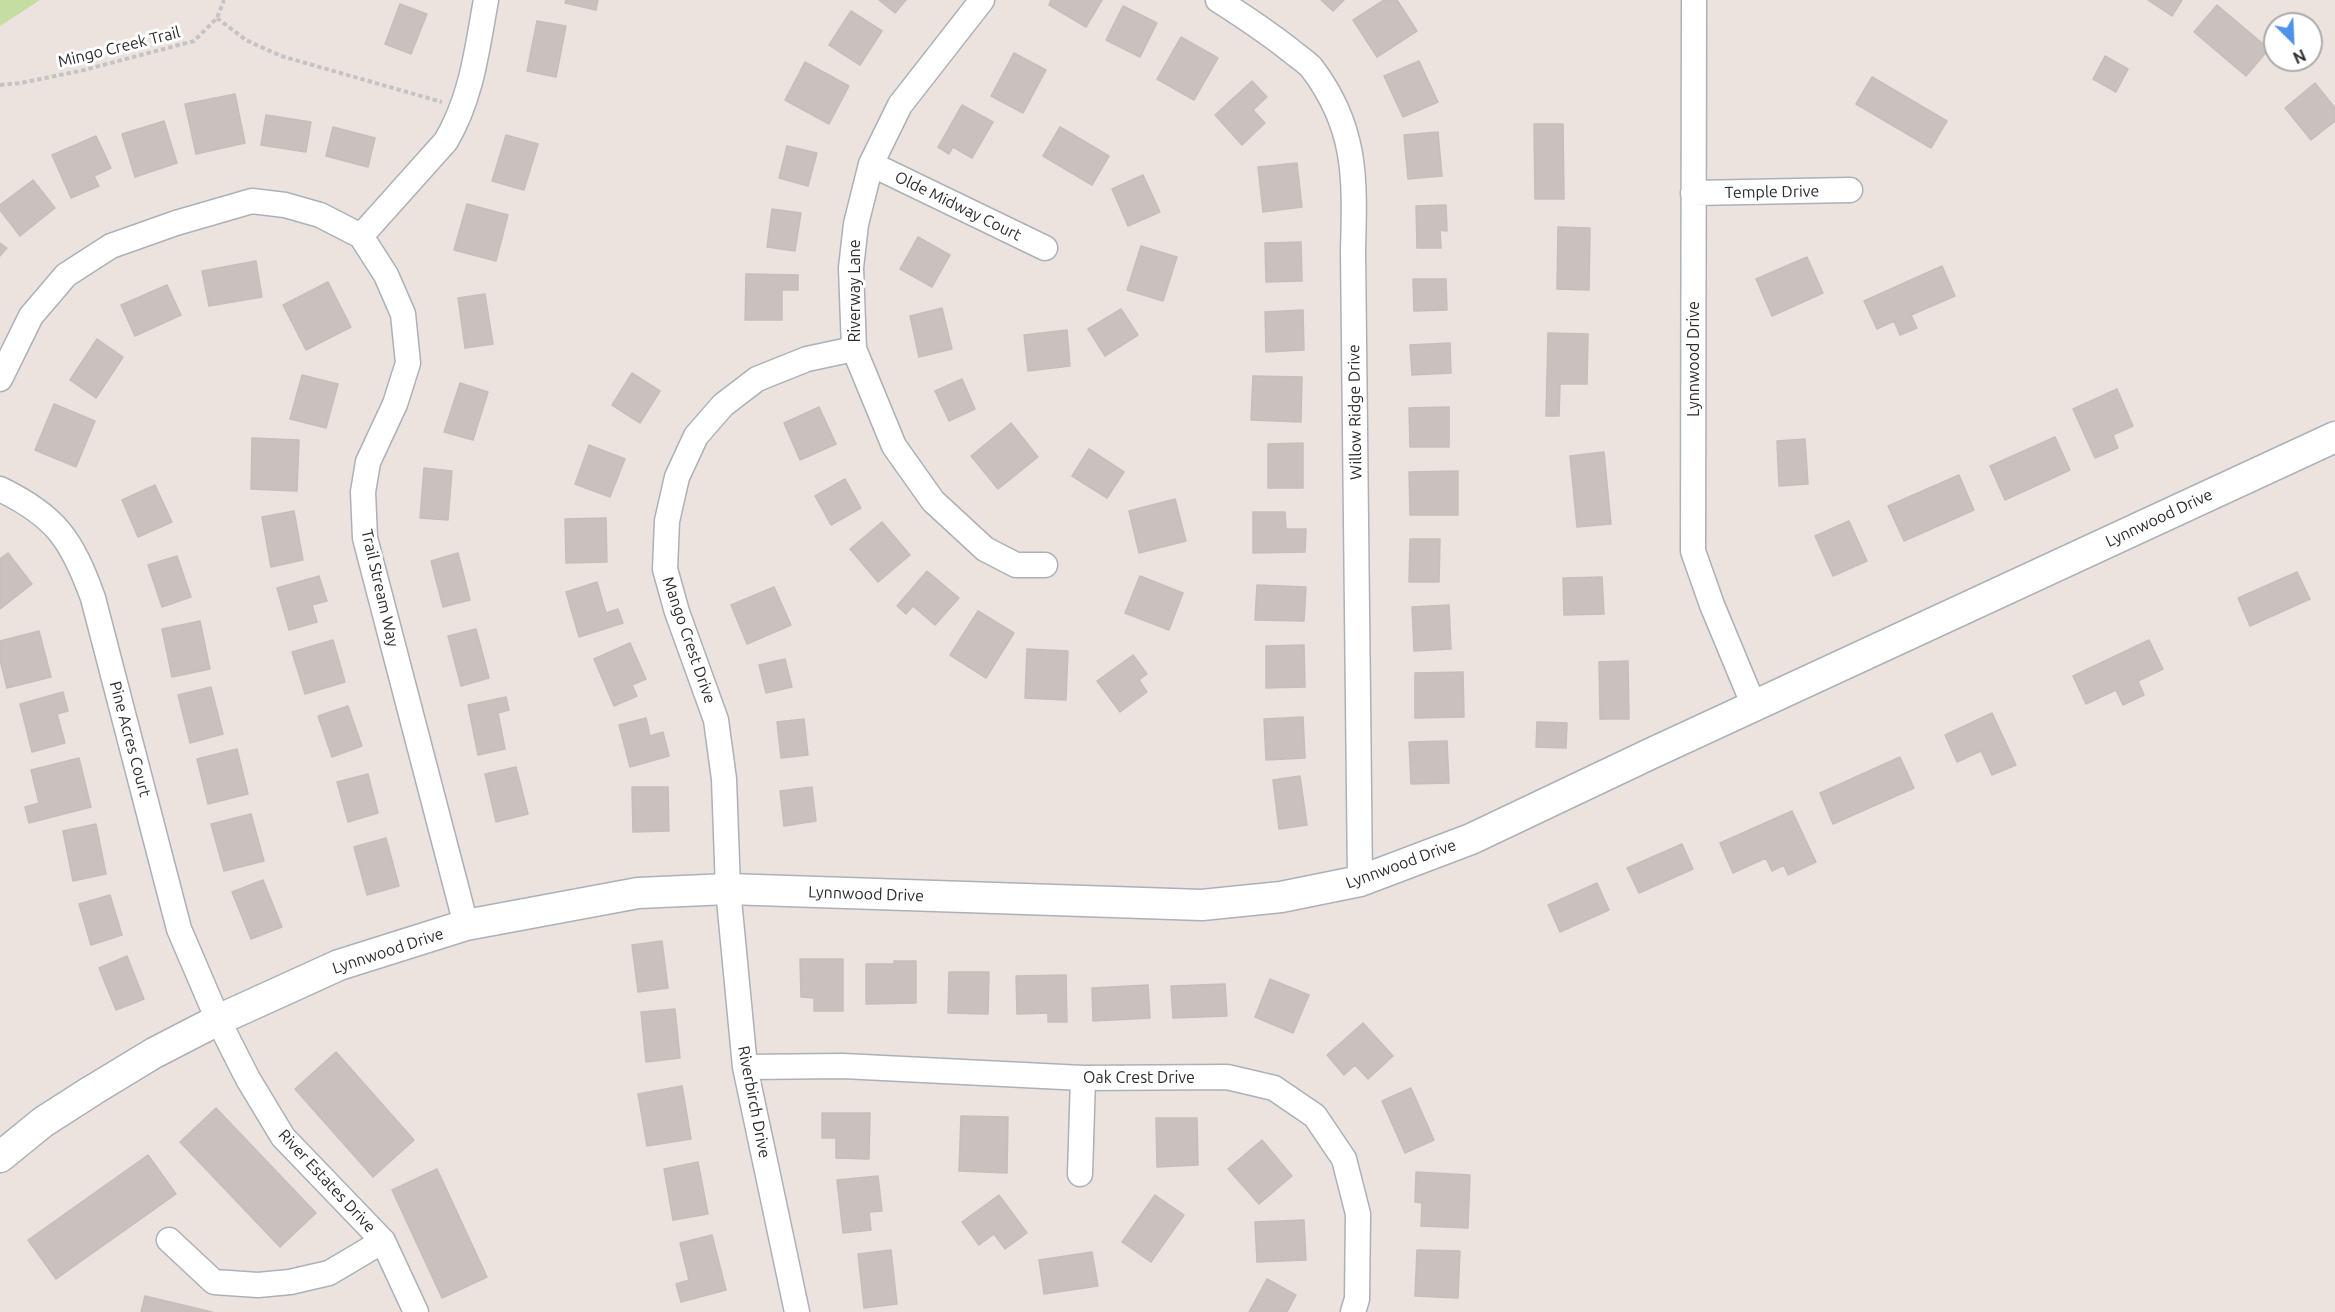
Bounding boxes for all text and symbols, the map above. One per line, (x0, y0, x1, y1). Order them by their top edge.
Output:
north arrow (2263, 12, 2323, 72)
street label: Mingo Creek Trail (56, 23, 182, 71)
text: N (2290, 46, 2309, 67)
street label: Olde Midway Court (892, 167, 1024, 245)
street label: Temple Drive (1725, 182, 1819, 202)
street label: Riverway Lane (845, 239, 865, 343)
street label: Lynnwood Drive (1684, 301, 1704, 417)
street label: Willow Ridge Drive (1344, 344, 1366, 480)
street label: Lynnwood Drive (2102, 485, 2216, 551)
street label: Trail Stream Way (357, 527, 403, 649)
street label: Mango Crest Drive (658, 574, 720, 706)
street label: Pine Acres Court (105, 679, 155, 799)
street label: Lynnwood Drive (1343, 835, 1459, 893)
street label: Lynnwood Drive (808, 882, 924, 906)
street label: Lynnwood Drive (330, 924, 446, 978)
street label: Riverbirch Drive (734, 1044, 774, 1160)
street label: Oak Crest Drive (1083, 1068, 1195, 1088)
street label: River Estates Drive (274, 1125, 380, 1237)

